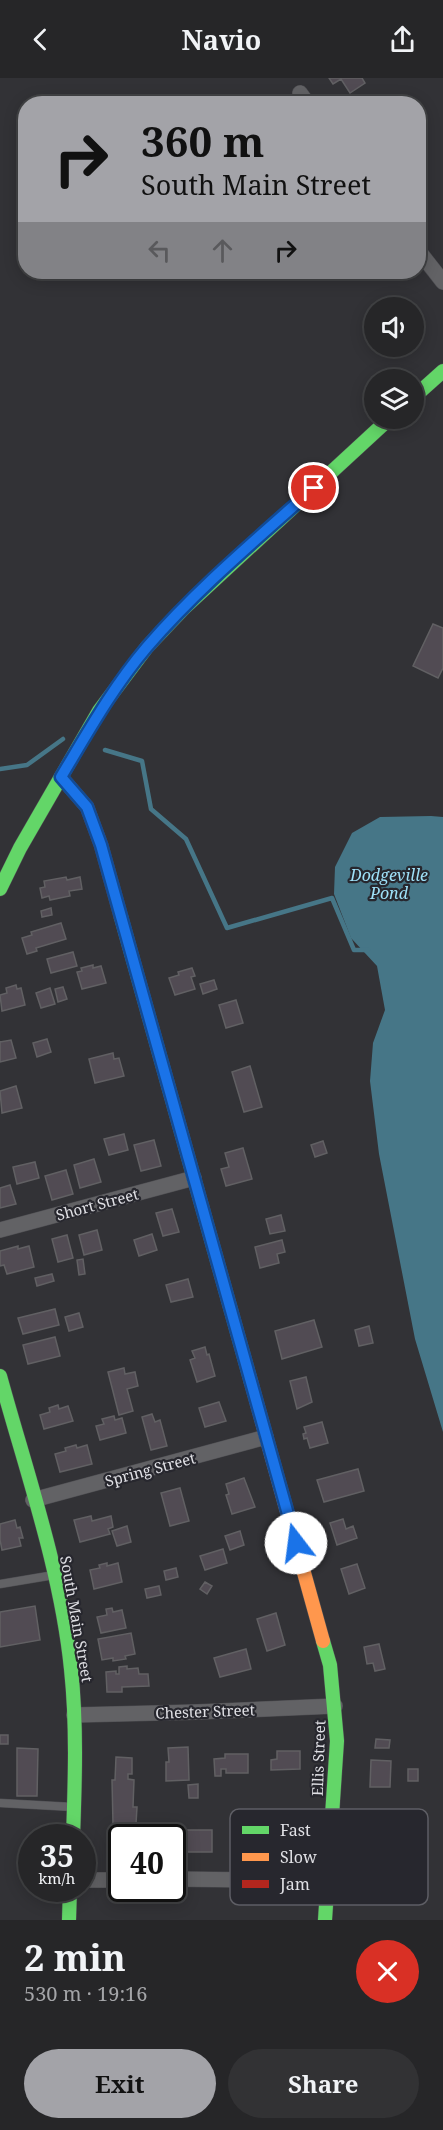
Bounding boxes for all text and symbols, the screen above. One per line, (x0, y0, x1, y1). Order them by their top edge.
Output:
text: Navio (182, 21, 261, 58)
icon: back (24, 23, 57, 56)
icon: share (386, 23, 419, 56)
text: 360 m (141, 112, 265, 169)
icon: right (42, 120, 120, 198)
text: South Main Street (141, 166, 371, 203)
icon: left (143, 234, 176, 267)
icon: ahead (206, 234, 239, 267)
icon: right (269, 234, 302, 267)
map controls (364, 297, 424, 429)
button: sound (364, 297, 424, 357)
button: layers (364, 369, 424, 429)
pin (288, 462, 339, 513)
icon: arrive (297, 471, 330, 504)
water label: Dodgeville Pond (349, 864, 428, 904)
street label: Short Street (54, 1183, 140, 1225)
street label: Spring Street (103, 1447, 197, 1491)
position arrow (264, 1511, 328, 1575)
street label: South Main Street (56, 1554, 98, 1684)
street label: Chester Street (155, 1699, 255, 1723)
street label: Ellis Street (307, 1720, 329, 1796)
legend (230, 1809, 428, 1905)
text: Fast (280, 1819, 311, 1841)
speed limit sign: 40 (108, 1824, 186, 1902)
text: 35 (40, 1835, 74, 1876)
text: Slow (280, 1846, 317, 1868)
text: km/h (39, 1868, 75, 1888)
text: Jam (279, 1873, 310, 1895)
text: 2 min (24, 1933, 126, 1982)
button: close (356, 1940, 419, 2003)
text: 530 m · 19:16 (24, 1980, 147, 2007)
button: Exit (24, 2049, 216, 2118)
button: Share (228, 2049, 419, 2118)

